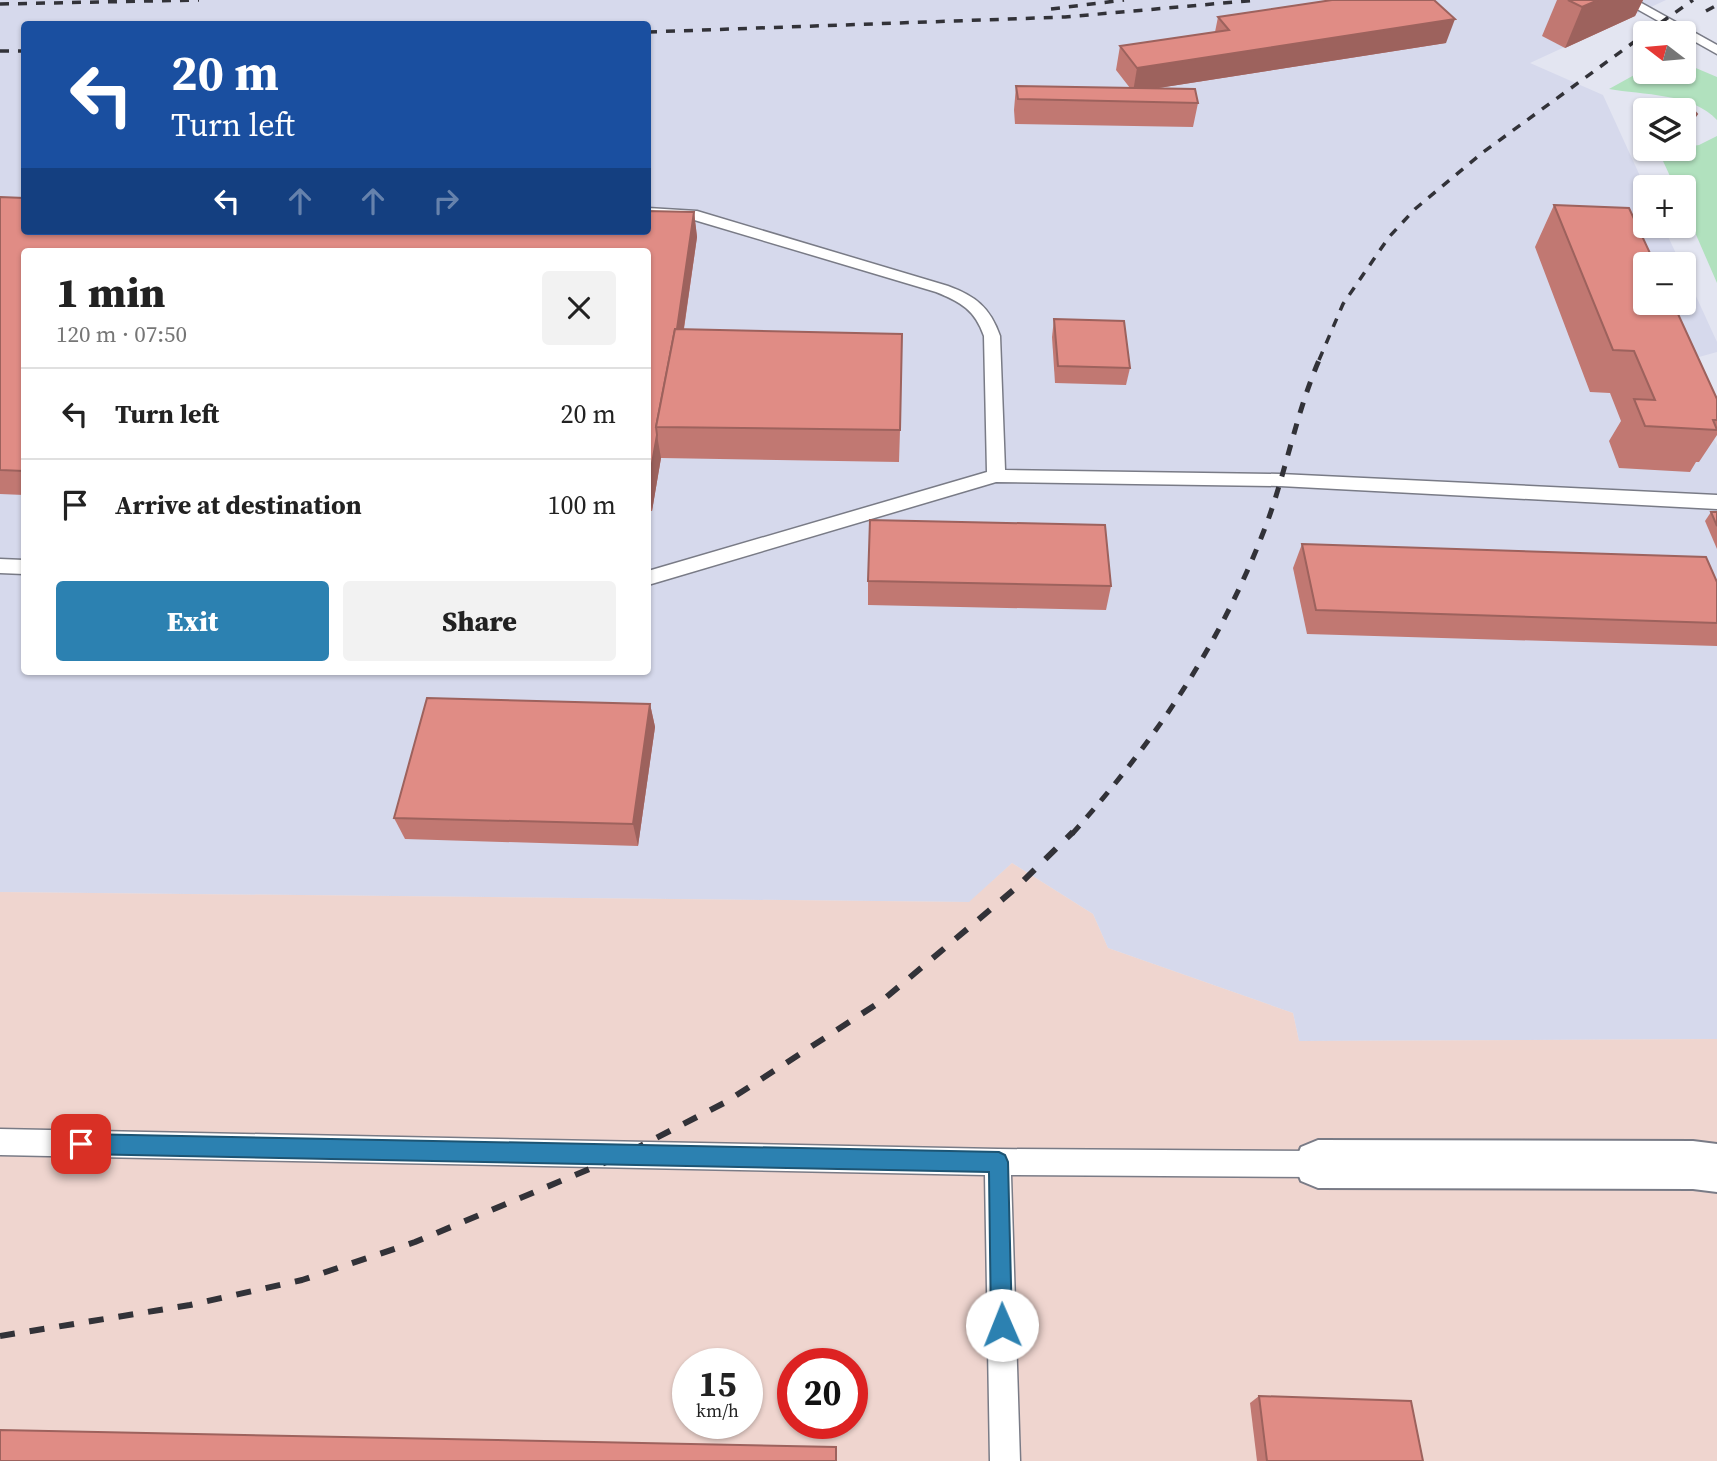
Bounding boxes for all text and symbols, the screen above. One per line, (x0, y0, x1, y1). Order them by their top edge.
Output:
north arrow (1633, 21, 1696, 84)
map controls (1633, 21, 1696, 315)
text: 20 m (171, 39, 279, 106)
icon: left (56, 49, 147, 140)
button: layers (1633, 98, 1696, 161)
text: Turn left (171, 103, 295, 147)
button: + (1633, 175, 1696, 238)
icon: left (208, 182, 246, 220)
icon: ahead (281, 182, 319, 220)
icon: ahead (354, 182, 392, 220)
icon: right (427, 182, 465, 220)
button: − (1633, 252, 1696, 315)
text: 1 min (56, 263, 166, 321)
button: close (542, 271, 616, 345)
text: 120 m · 07:50 (56, 318, 187, 350)
icon: left (56, 395, 94, 433)
text: Turn left (115, 396, 219, 432)
text: 20 m (561, 396, 616, 432)
icon: arrive (56, 486, 94, 524)
text: Arrive at destination (115, 487, 362, 523)
text: 100 m (548, 487, 616, 523)
button: Exit (56, 581, 329, 661)
button: Share (343, 581, 616, 661)
pin (51, 1114, 111, 1174)
icon: arrive (62, 1125, 100, 1163)
position arrow (965, 1288, 1039, 1362)
speed limit sign: 20 (777, 1348, 868, 1439)
text: 15 (699, 1360, 736, 1408)
text: km/h (696, 1398, 739, 1423)

